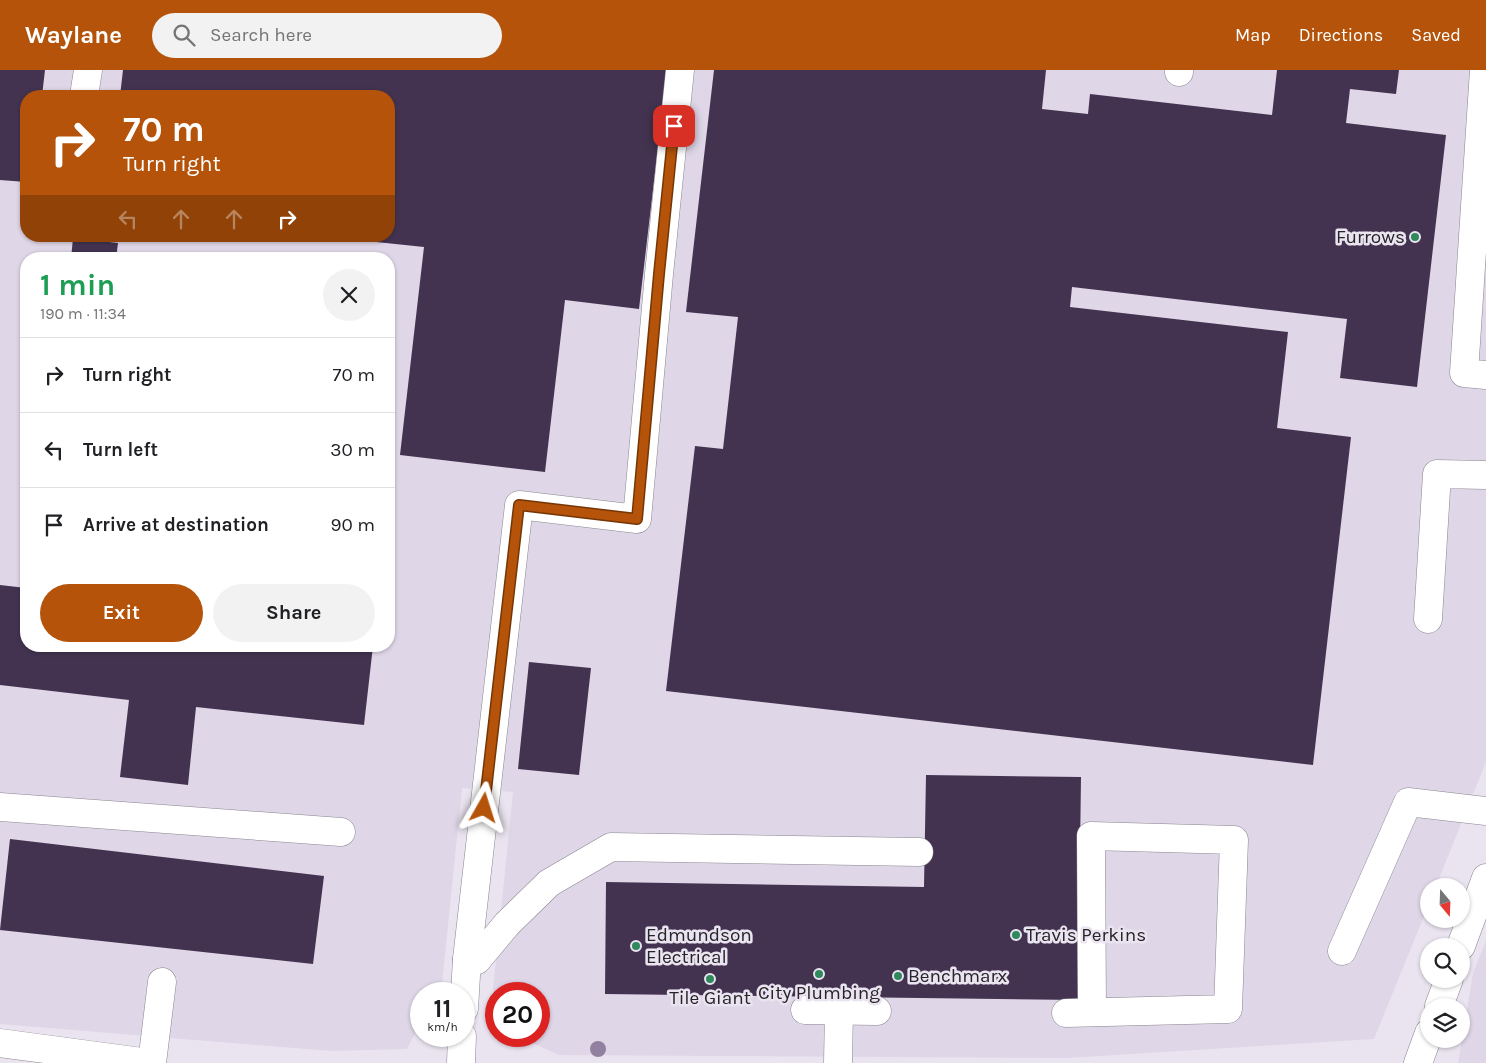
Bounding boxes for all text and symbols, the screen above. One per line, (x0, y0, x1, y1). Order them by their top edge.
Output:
search box (152, 13, 502, 58)
text: Waylane (25, 21, 122, 49)
icon: search (170, 21, 198, 49)
text: Search here (210, 24, 312, 46)
text: Map (1235, 24, 1271, 46)
text: Directions (1299, 24, 1383, 46)
text: Saved (1411, 24, 1461, 46)
pin (653, 105, 695, 147)
text: 70 m (123, 109, 205, 150)
icon: right (40, 110, 105, 175)
icon: arrive (660, 112, 688, 140)
text: Turn right (123, 151, 221, 177)
icon: left (114, 205, 142, 233)
icon: ahead (167, 205, 195, 233)
icon: ahead (220, 205, 248, 233)
icon: right (273, 205, 301, 233)
place label: Furrows (1336, 226, 1405, 248)
marker: Furrows (1409, 231, 1421, 243)
text: 1 min (40, 267, 115, 303)
button: close (323, 269, 375, 321)
text: 190 m · 11:34 (40, 304, 126, 323)
icon: right (40, 361, 68, 389)
text: Turn right (83, 364, 172, 386)
text: 70 m (333, 364, 375, 386)
icon: left (40, 436, 68, 464)
text: Turn left (83, 439, 158, 461)
text: 30 m (330, 439, 375, 461)
icon: arrive (40, 511, 68, 539)
text: Arrive at destination (83, 514, 269, 536)
text: 90 m (330, 514, 375, 536)
button: Exit (40, 584, 203, 642)
button: Share (213, 584, 375, 642)
position arrow (457, 781, 509, 833)
north arrow (1420, 878, 1470, 928)
map controls (1420, 878, 1470, 1048)
place label: Edmundson Electrical (646, 924, 752, 968)
place label: Travis Perkins (1026, 924, 1146, 946)
marker: Travis Perkins (1010, 929, 1022, 941)
button: search (1420, 938, 1470, 988)
marker: Edmundson Electrical (630, 940, 642, 952)
place label: Benchmarx (908, 965, 1007, 987)
marker: City Plumbing (813, 968, 825, 980)
marker: Benchmarx (892, 970, 904, 982)
marker: Tile Giant (704, 973, 716, 985)
speed limit sign: 20 (485, 982, 550, 1047)
place label: City Plumbing (758, 982, 880, 1004)
place label: Tile Giant (669, 987, 751, 1009)
text: 11 (434, 994, 451, 1023)
button: layers (1420, 998, 1470, 1048)
text: km/h (427, 1020, 458, 1034)

